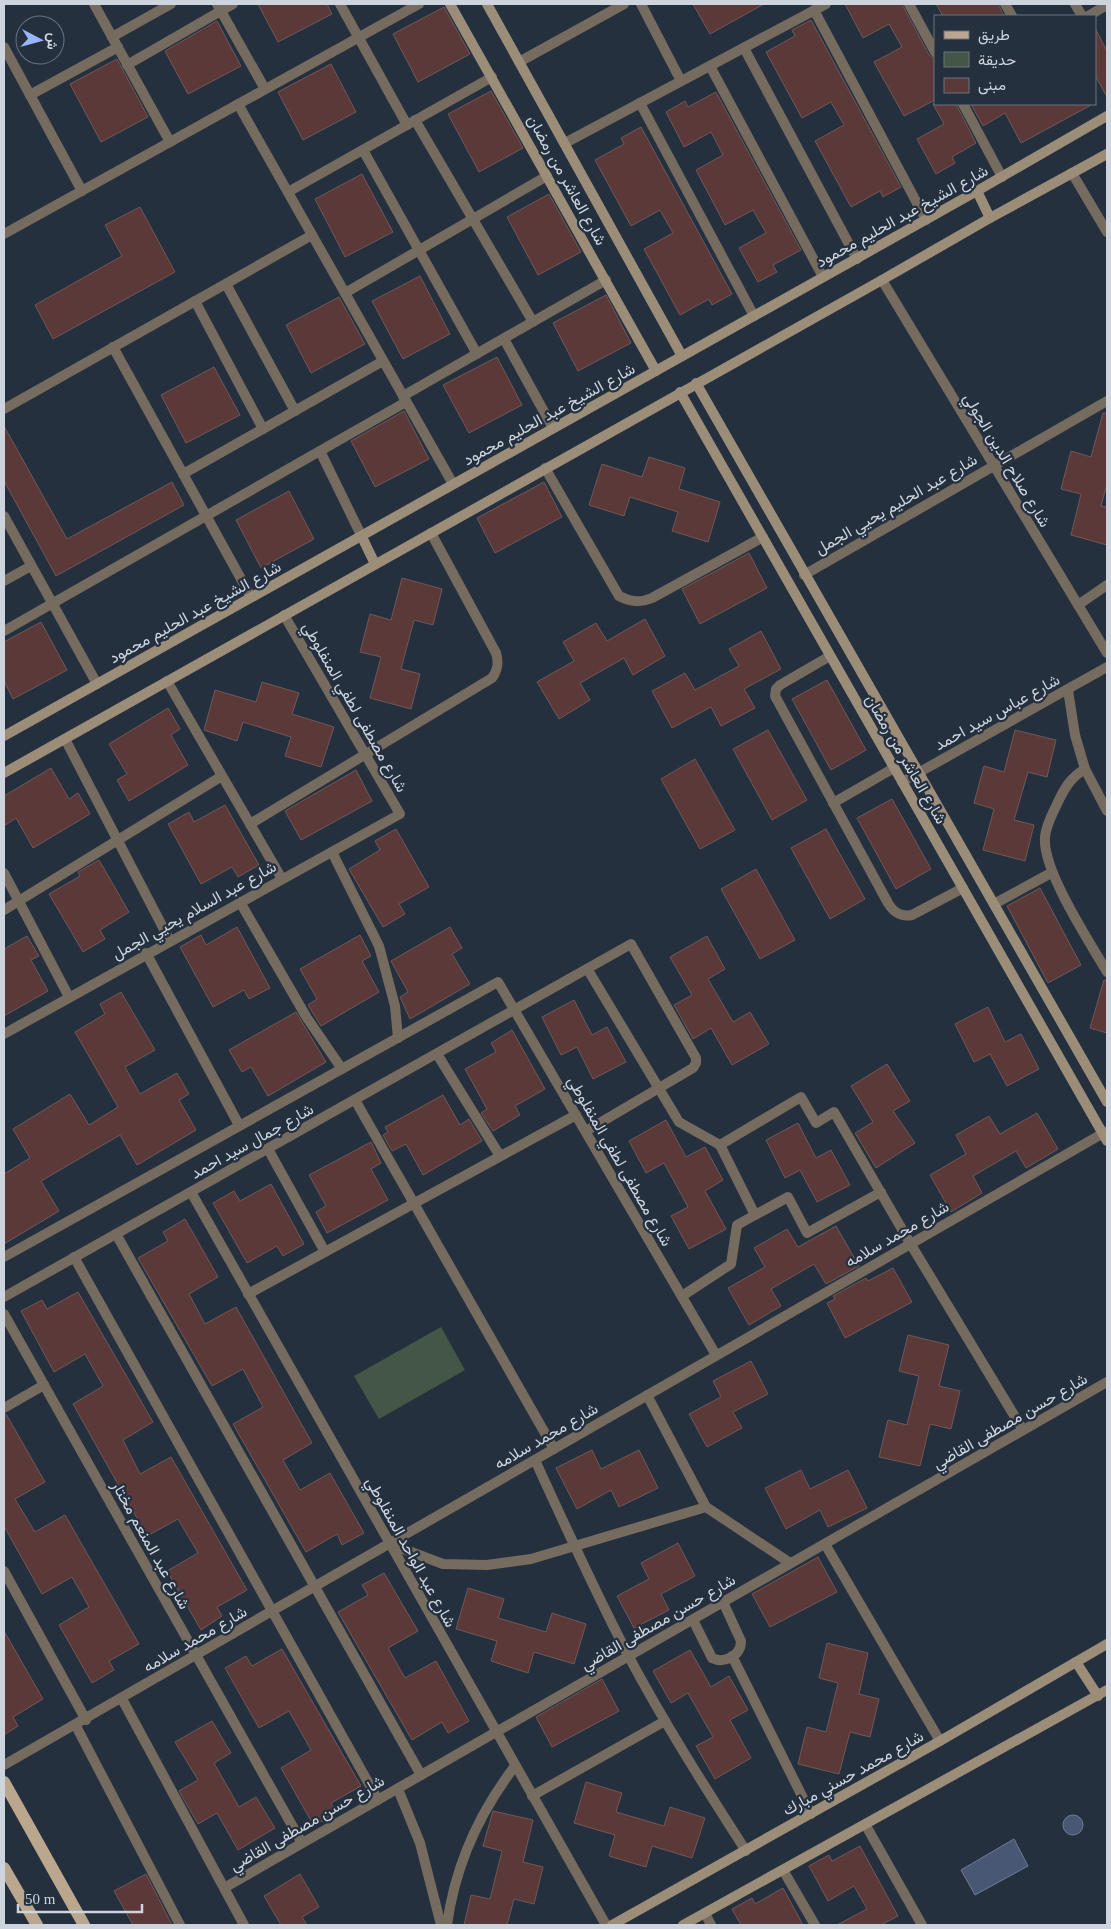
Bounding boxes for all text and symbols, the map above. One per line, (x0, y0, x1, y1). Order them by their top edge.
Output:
north arrow (15, 15, 65, 65)
legend (934, 15, 1096, 105)
text: طريق (978, 27, 1010, 45)
text: ش (43, 32, 61, 51)
text: حديقة (978, 52, 1016, 69)
text: مبنى (978, 77, 1006, 95)
street label: شارع العاشر من رمضان (521, 112, 610, 250)
street label: شارع الشيخ عبد الحليم محمود (813, 162, 992, 273)
street label: شارع الشيخ عبد الحليم محمود (460, 360, 639, 471)
street label: شارع صلاح الدين الجولي (956, 390, 1054, 533)
street label: شارع عبد الحليم يحيي الجمل (812, 451, 983, 562)
street label: شارع الشيخ عبد الحليم محمود (106, 558, 285, 669)
street label: شارع مصطفى لطفي المنفلوطي (295, 619, 411, 797)
street label: شارع عباس سيد احمد (932, 671, 1064, 756)
street label: شارع العاشر من رمضان (859, 691, 950, 828)
street label: شارع عبد السلام يحيي الجمل (109, 858, 281, 967)
street label: شارع مصطفى لطفي المنفلوطي (560, 1073, 676, 1251)
street label: شارع جمال سيد احمد (188, 1100, 318, 1184)
street label: شارع محمد سلامه (842, 1198, 953, 1273)
street label: شارع حسن مصطفى القاضي (930, 1370, 1093, 1477)
street label: شارع محمد سلامه (491, 1400, 602, 1475)
street label: شارع عبد الواحد المنفلوطي (358, 1474, 459, 1632)
street label: شارع عبد المنعم مختار (106, 1477, 193, 1614)
street label: شارع حسن مصطفى القاضي (578, 1571, 741, 1678)
street label: شارع محمد سلامه (140, 1603, 251, 1678)
street label: شارع محمد حسني مبارك (780, 1727, 929, 1823)
street label: شارع حسن مصطفى القاضي (227, 1772, 390, 1879)
scale bar (18, 1882, 141, 1914)
text: 50 m (25, 1891, 56, 1907)

